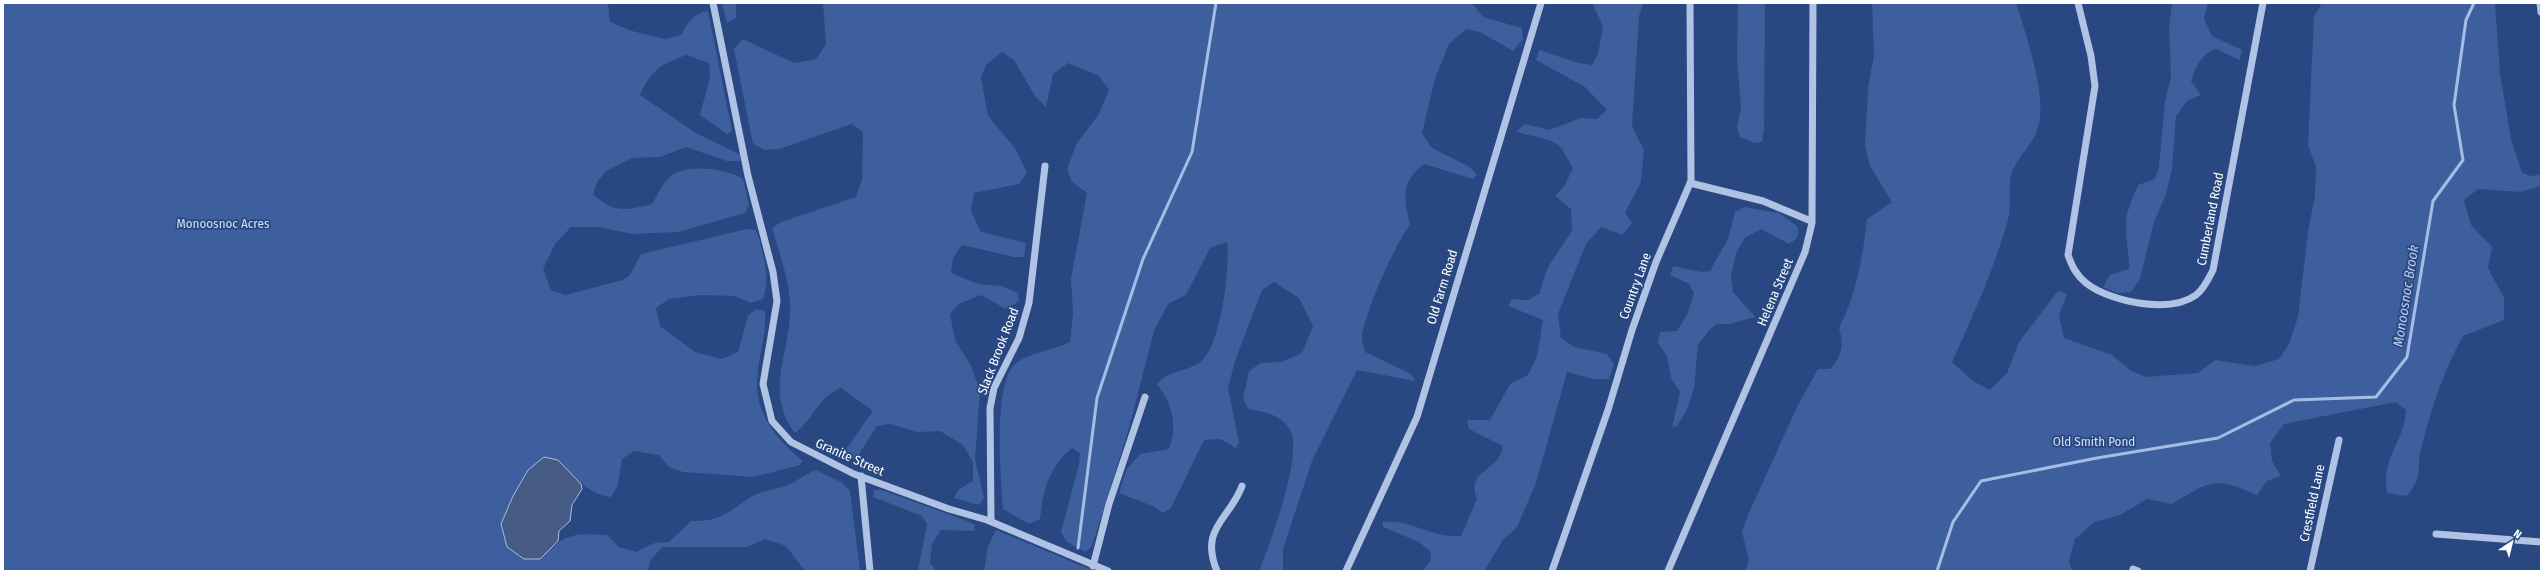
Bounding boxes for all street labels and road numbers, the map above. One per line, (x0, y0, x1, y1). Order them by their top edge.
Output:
street label: Cumberland Road (2194, 171, 2226, 267)
street label: Old Farm Road (1424, 248, 1460, 326)
street label: Country Lane (1616, 251, 1654, 321)
street label: Helena Street (1754, 255, 1796, 328)
street label: Slack Brook Road (975, 305, 1021, 397)
street label: Granite Street (813, 435, 887, 479)
street label: Crestfield Lane (2296, 463, 2328, 543)

